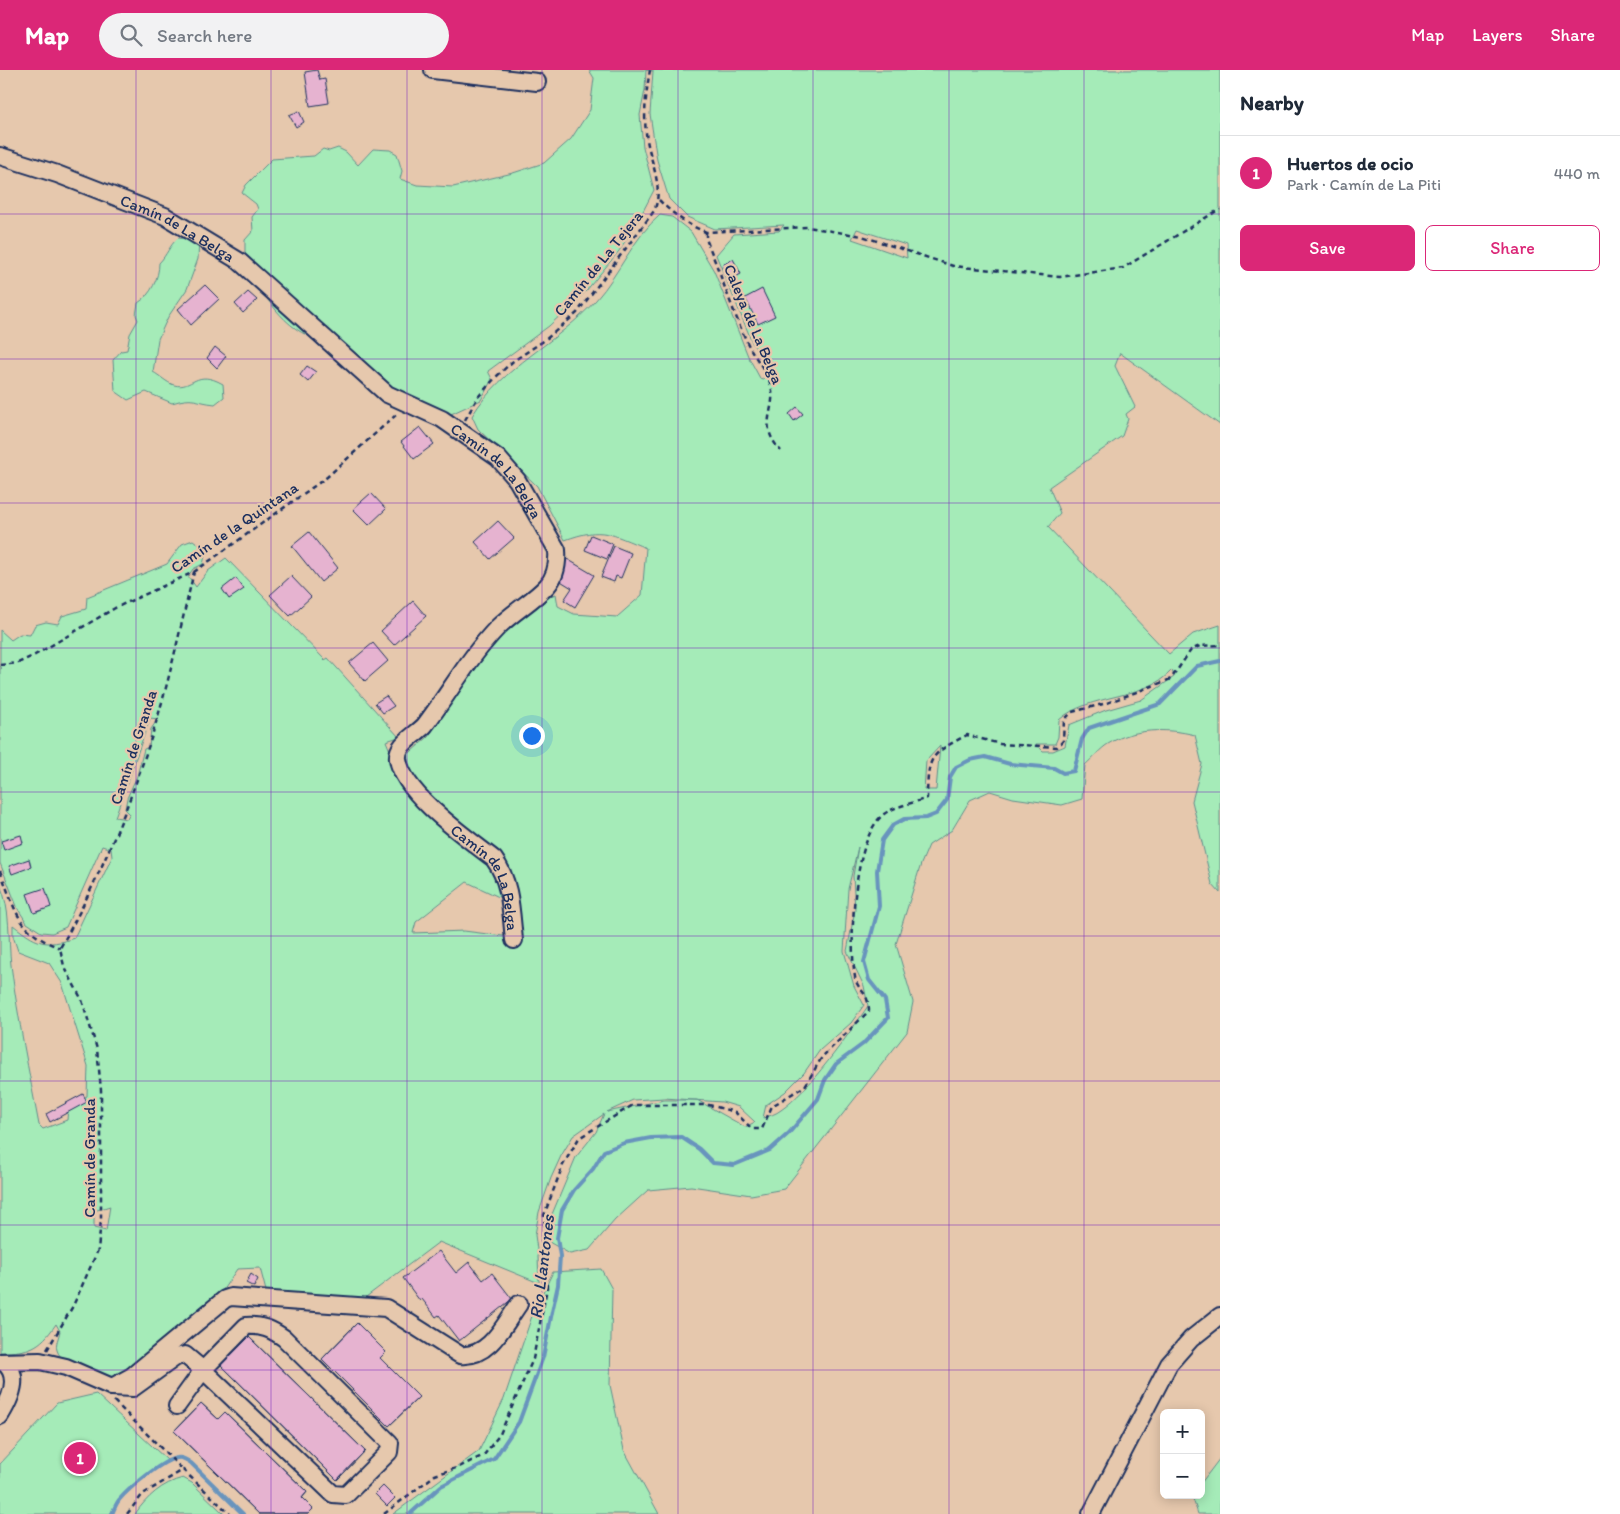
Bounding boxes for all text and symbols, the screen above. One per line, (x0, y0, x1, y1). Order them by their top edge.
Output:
search box (99, 13, 449, 58)
text: Map (25, 21, 69, 50)
icon: search (117, 21, 145, 49)
text: Search here (157, 24, 252, 47)
text: Map (1411, 24, 1444, 46)
text: Layers (1472, 24, 1522, 46)
text: Share (1550, 24, 1595, 46)
text: Nearby (1240, 90, 1304, 115)
text: Huertos de ocio (1287, 152, 1413, 175)
text: 1 (1252, 164, 1260, 183)
text: 440 m (1554, 164, 1600, 183)
text: Park · Camín de La Piti (1287, 175, 1441, 194)
street label: Camín de La Belga (118, 191, 238, 266)
street label: Camín de La Tejera (550, 206, 647, 320)
button: Save (1240, 225, 1415, 271)
button: Share (1425, 225, 1600, 271)
street label: Caleya de La Belga (720, 261, 788, 388)
street label: Camín de La Belga (447, 419, 546, 522)
street label: Camín de la Quintana (167, 477, 302, 577)
street label: Camín de Granda (106, 687, 161, 807)
your location (519, 723, 545, 749)
street label: Camín de La Belga (447, 820, 522, 931)
street label: Camín de Granda (80, 1098, 99, 1218)
water label: Rio Llantones (525, 1213, 559, 1320)
map controls (1160, 1409, 1205, 1499)
button: + (1160, 1409, 1205, 1454)
pin: 1 (64, 1439, 96, 1477)
button: − (1160, 1454, 1205, 1499)

